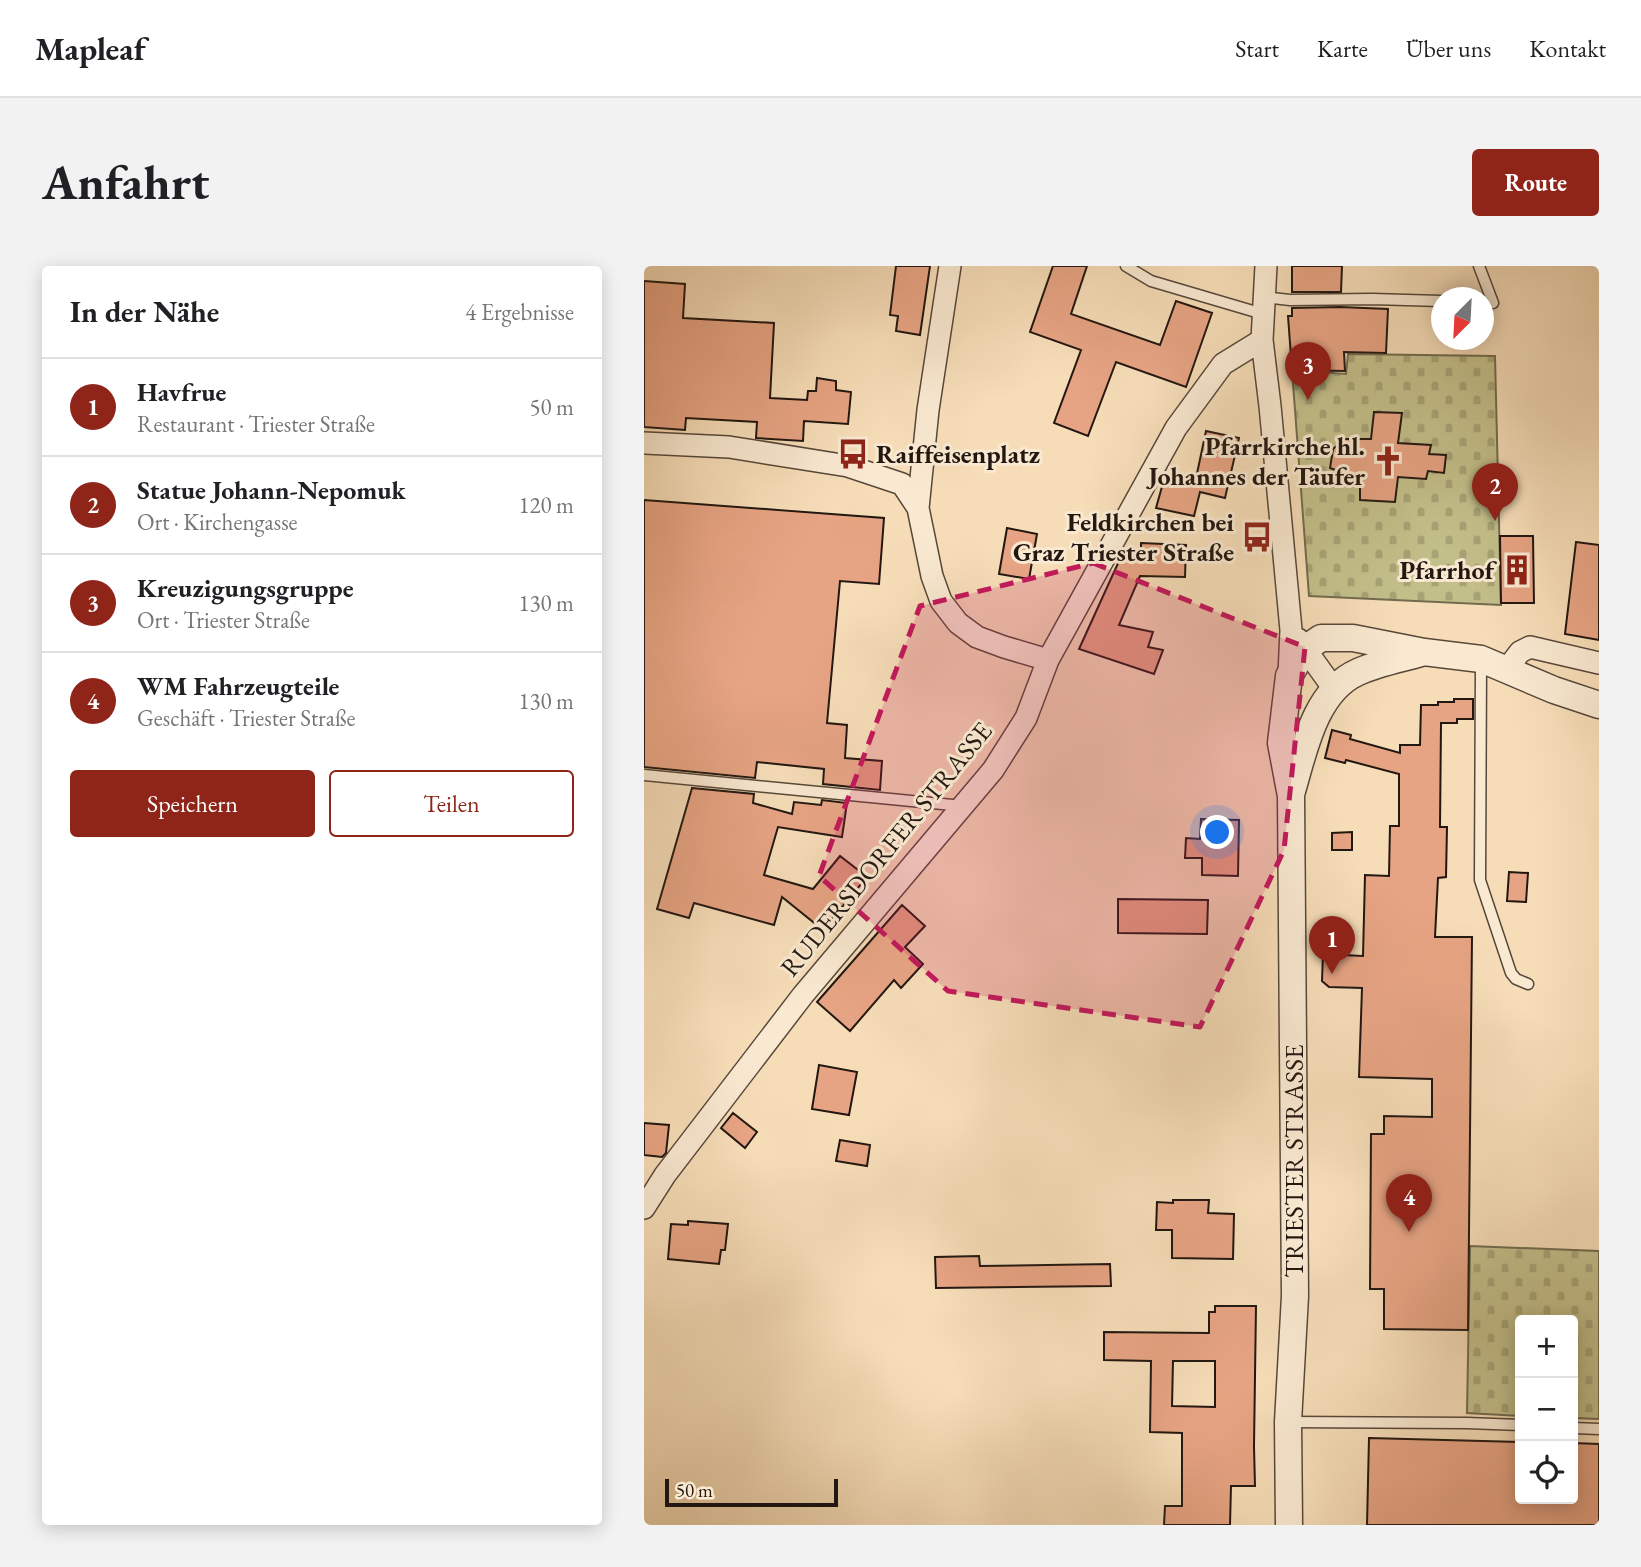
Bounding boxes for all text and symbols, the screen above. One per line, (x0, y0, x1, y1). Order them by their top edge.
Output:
text: Mapleaf (35, 27, 146, 70)
text: Start (1235, 33, 1279, 64)
text: Karte (1317, 33, 1368, 64)
text: Über uns (1406, 33, 1491, 64)
text: Kontakt (1529, 33, 1606, 64)
button: Route (1472, 149, 1599, 216)
text: Anfahrt (42, 150, 209, 214)
north arrow (1431, 287, 1494, 350)
text: In der Nähe (70, 292, 219, 331)
text: 4 Ergebnisse (465, 297, 574, 327)
pin: 3 (1285, 342, 1331, 400)
text: Havfrue (137, 375, 226, 409)
text: 1 (87, 392, 99, 422)
text: 50 m (529, 392, 574, 422)
text: Restaurant · Triester Straße (137, 409, 375, 439)
place label: Pfarrkirche hl. Johannes der Täufer (1145, 429, 1365, 493)
bus stop icon: Raiffeisenplatz (836, 437, 870, 471)
place label: Raiffeisenplatz (876, 437, 1040, 471)
church icon: Pfarrkirche hl. Johannes der Täufer (1371, 444, 1405, 478)
pin: 2 (1472, 463, 1518, 521)
text: Statue Johann-Nepomuk (137, 473, 406, 507)
text: 2 (87, 490, 99, 520)
text: 120 m (518, 490, 574, 520)
place label: Feldkirchen bei Graz Triester Straße (1013, 505, 1234, 569)
text: Ort · Kirchengasse (137, 507, 298, 537)
bus stop icon: Feldkirchen bei Graz Triester Straße (1240, 520, 1274, 554)
place label: Pfarrhof (1399, 553, 1498, 587)
building icon: Pfarrhof (1500, 553, 1534, 587)
text: Kreuzigungsgruppe (137, 571, 353, 605)
text: 3 (87, 588, 99, 618)
text: 130 m (518, 588, 574, 618)
text: Ort · Triester Straße (137, 605, 310, 635)
text: WM Fahrzeugteile (137, 669, 339, 703)
text: 4 (87, 686, 99, 716)
text: 130 m (518, 686, 574, 716)
text: Geschäft · Triester Straße (137, 703, 356, 733)
street label: RUDERSDORFER STRASSE (773, 714, 1000, 983)
button: Speichern (70, 770, 315, 837)
button: Teilen (329, 770, 574, 837)
your location (1200, 815, 1234, 849)
pin: 1 (1309, 916, 1355, 974)
street label: TRIESTER STRASSE (1277, 1044, 1311, 1278)
pin: 4 (1386, 1174, 1432, 1232)
map controls (1515, 1315, 1578, 1504)
button: + (1515, 1315, 1578, 1378)
button: − (1515, 1378, 1578, 1441)
button: locate (1515, 1441, 1578, 1504)
scale bar (665, 1476, 838, 1508)
text: 50 m (676, 1478, 713, 1503)

